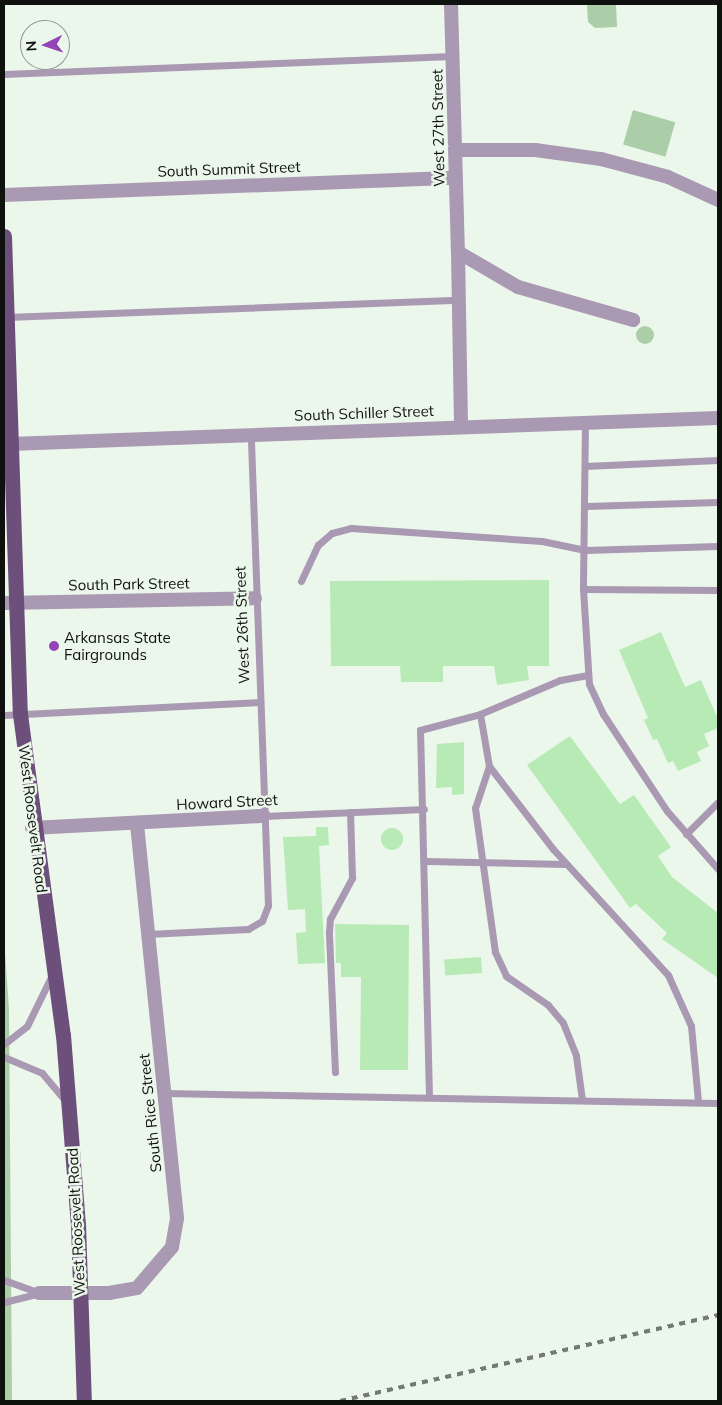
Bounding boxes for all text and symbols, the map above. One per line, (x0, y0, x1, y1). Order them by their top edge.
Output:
north arrow (20, 20, 70, 70)
text: N (22, 40, 40, 52)
street label: West 27th Street (428, 69, 448, 187)
street label: South Summit Street (157, 158, 301, 180)
street label: South Schiller Street (294, 402, 434, 424)
street label: West 26th Street (231, 566, 253, 684)
street label: South Park Street (68, 574, 190, 594)
place label: Arkansas State Fairgrounds (64, 628, 171, 663)
marker: Arkansas State Fairgrounds (48, 640, 60, 652)
street label: West Roosevelt Road (15, 744, 51, 894)
street label: Howard Street (176, 790, 278, 814)
street label: South Rice Street (135, 1053, 165, 1173)
street label: West Roosevelt Road (63, 1147, 89, 1297)

